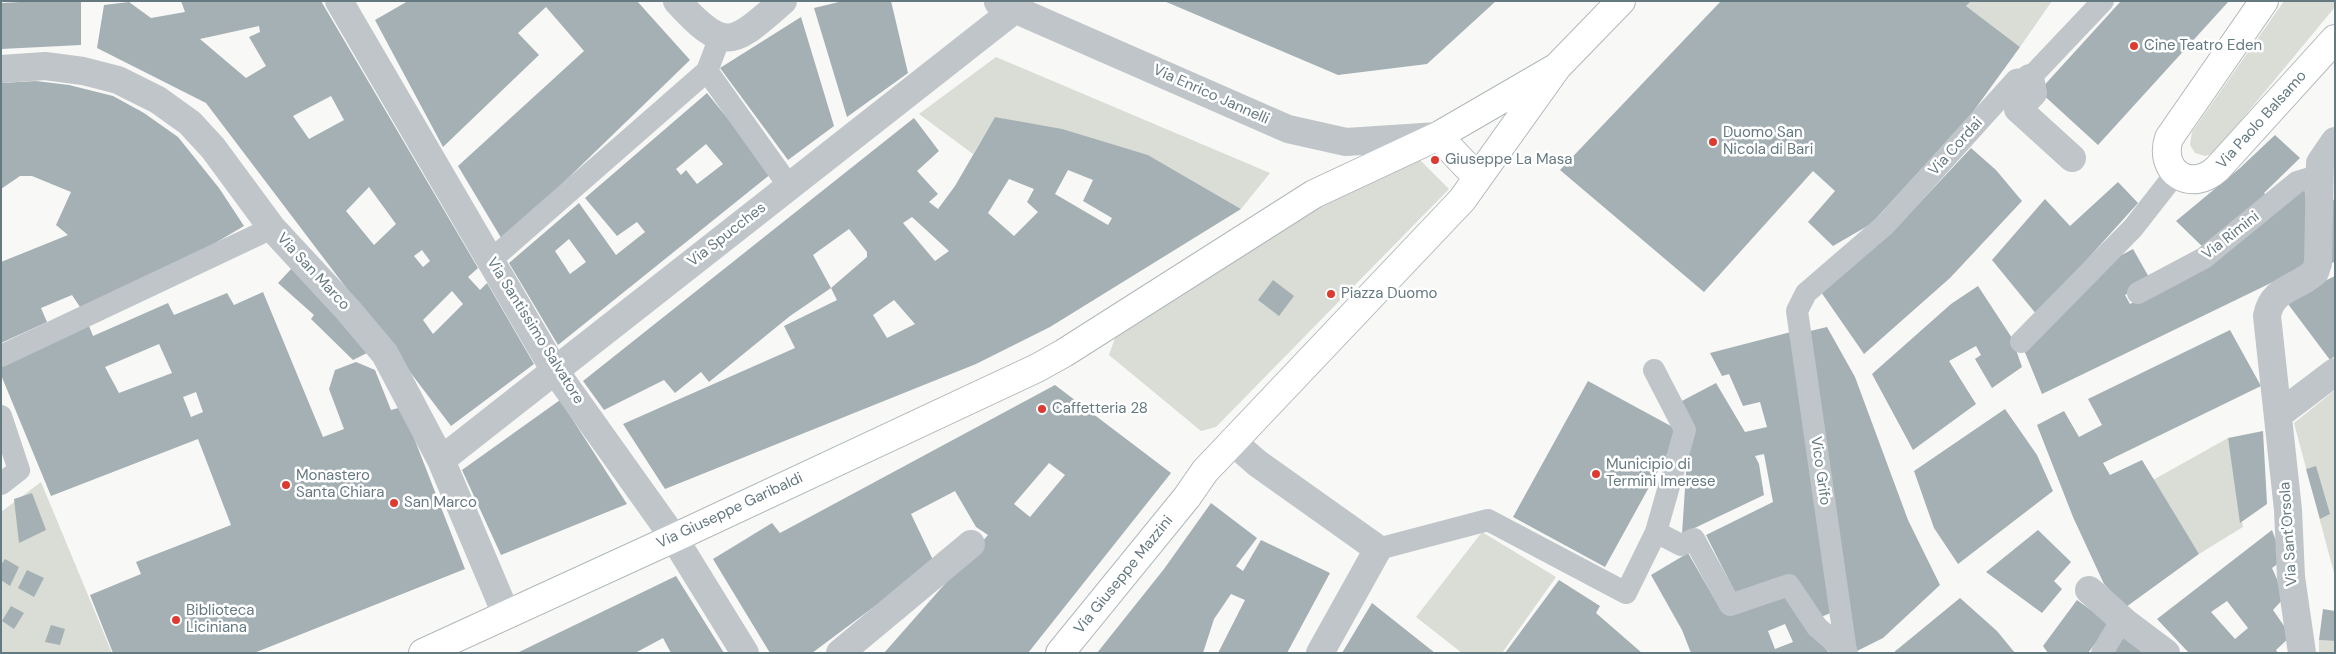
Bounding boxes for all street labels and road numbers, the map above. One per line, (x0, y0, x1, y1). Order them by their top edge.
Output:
street label: Via Enrico Jannelli (1150, 61, 1272, 129)
street label: Via Paolo Balsamo (2213, 67, 2311, 173)
street label: Via Cordai (1925, 114, 1987, 180)
street label: Via Spucches (684, 199, 770, 271)
street label: Via Rimini (2199, 208, 2263, 264)
street label: Via San Marco (273, 230, 353, 314)
street label: Via Santissimo Salvatore (482, 254, 588, 408)
street label: Vico Grifo (1806, 435, 1834, 507)
street label: Via Giuseppe Garibaldi (654, 469, 806, 553)
street label: Via Sant'Orsola (2276, 481, 2302, 587)
street label: Via Giuseppe Mazzini (1071, 512, 1177, 638)

